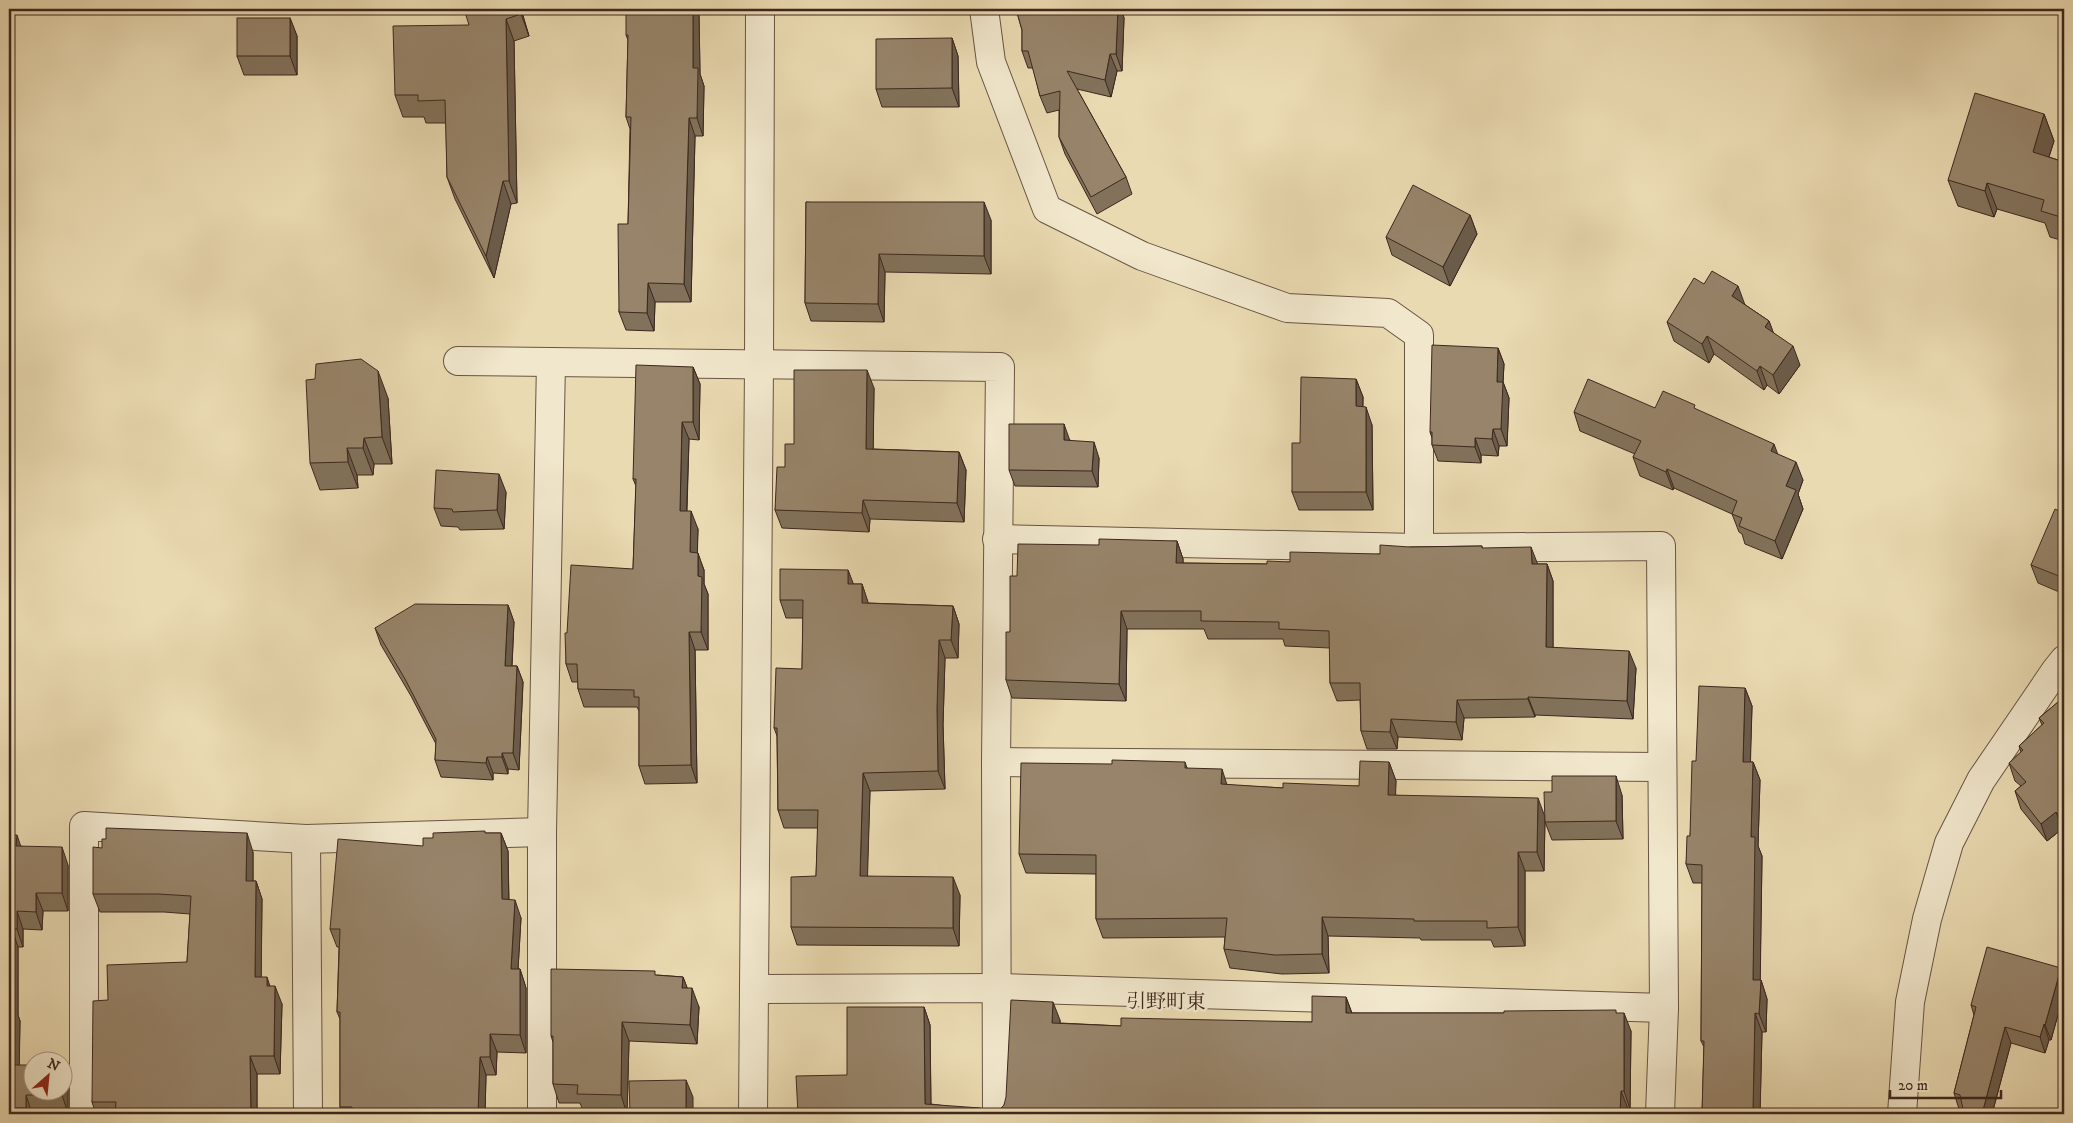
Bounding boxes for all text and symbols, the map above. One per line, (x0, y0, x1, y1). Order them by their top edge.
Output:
district label: 引野町東 (1126, 990, 1206, 1015)
north arrow (22, 1050, 72, 1100)
text: N (44, 1055, 63, 1076)
scale bar (1890, 1068, 2002, 1100)
text: 20 m (1898, 1076, 1928, 1095)

